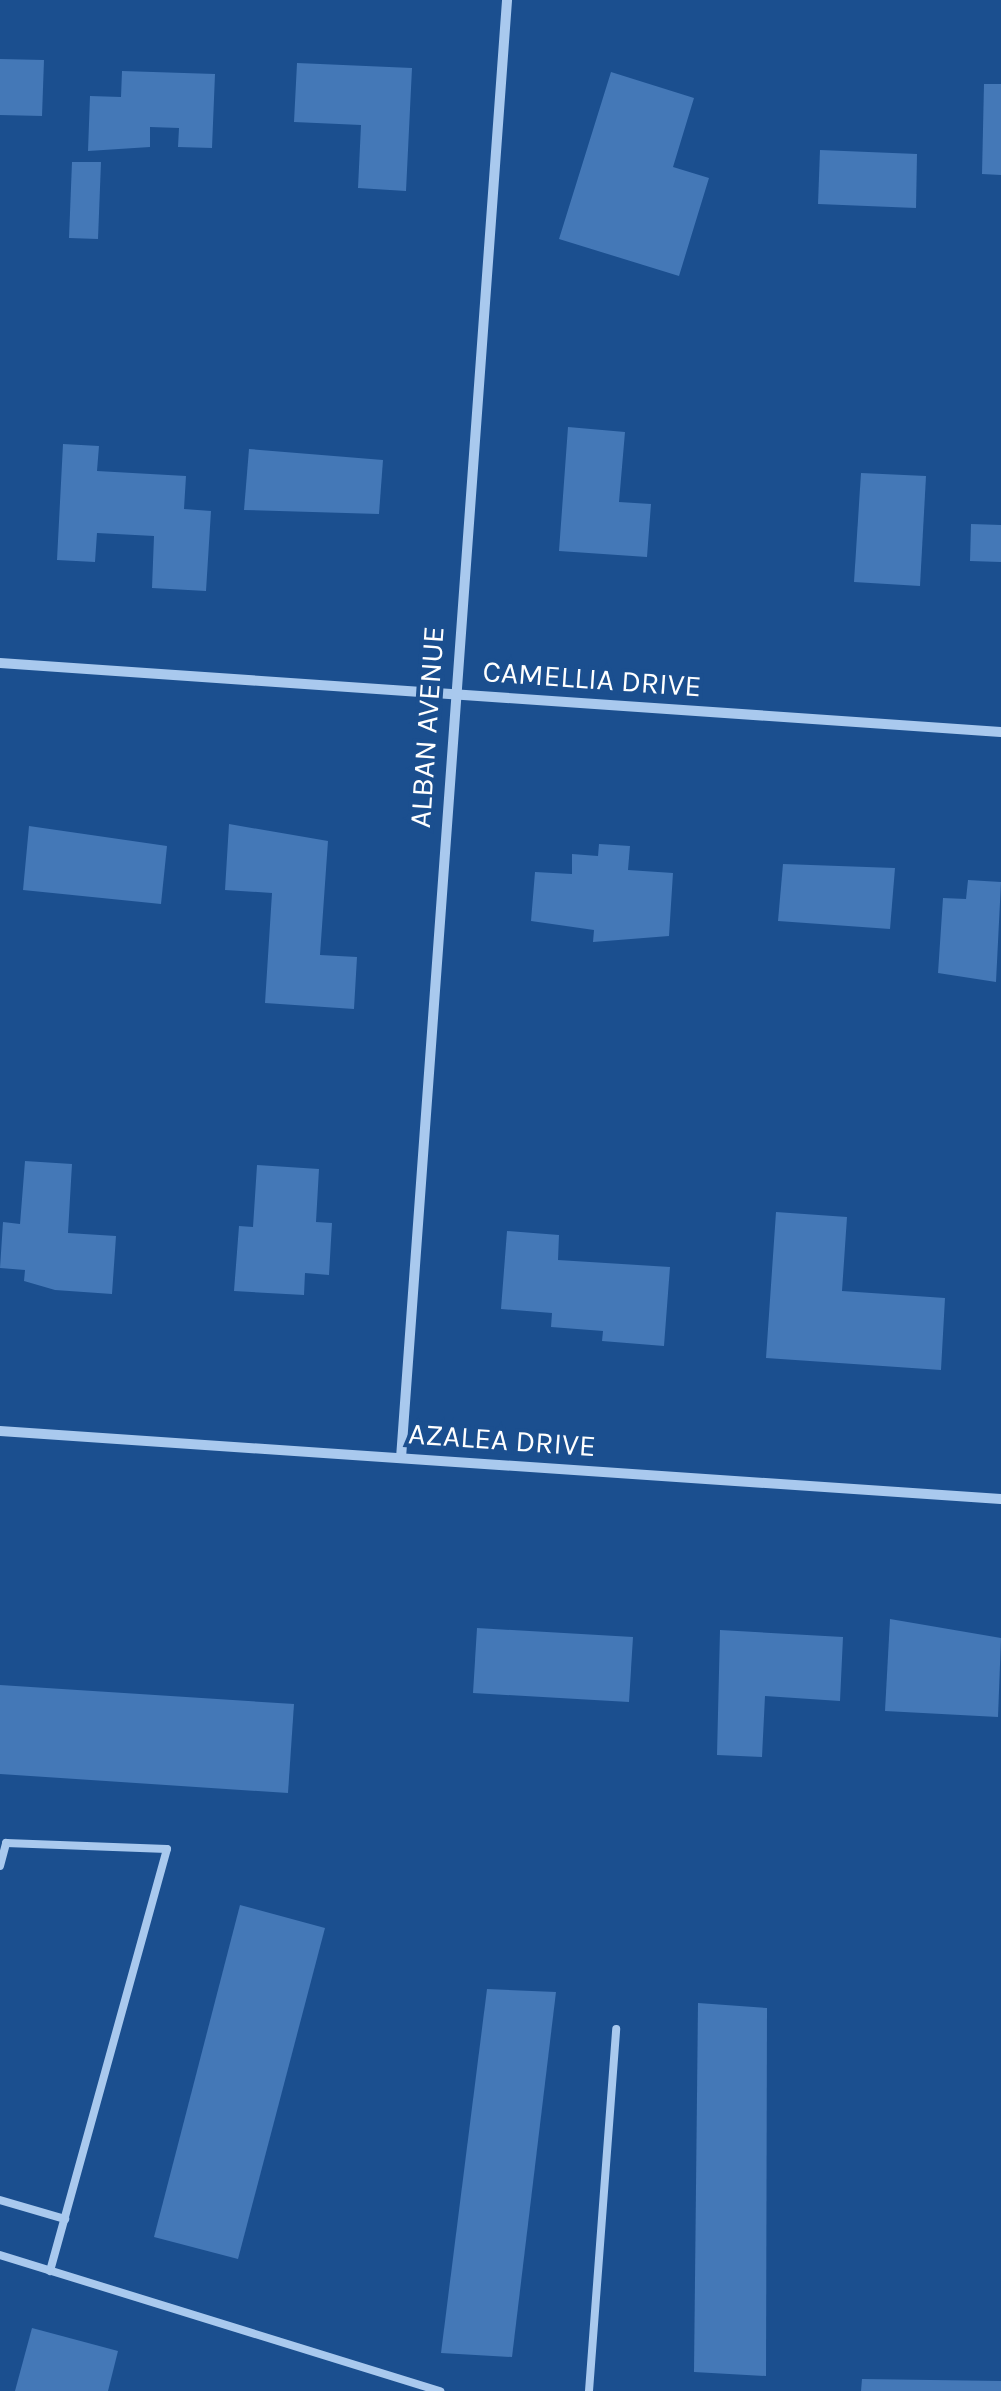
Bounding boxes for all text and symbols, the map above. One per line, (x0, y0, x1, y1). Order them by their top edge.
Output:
street label: ALBAN AVENUE (402, 625, 452, 829)
street label: CAMELLIA DRIVE (482, 653, 702, 705)
street label: AZALEA DRIVE (407, 1415, 597, 1465)

